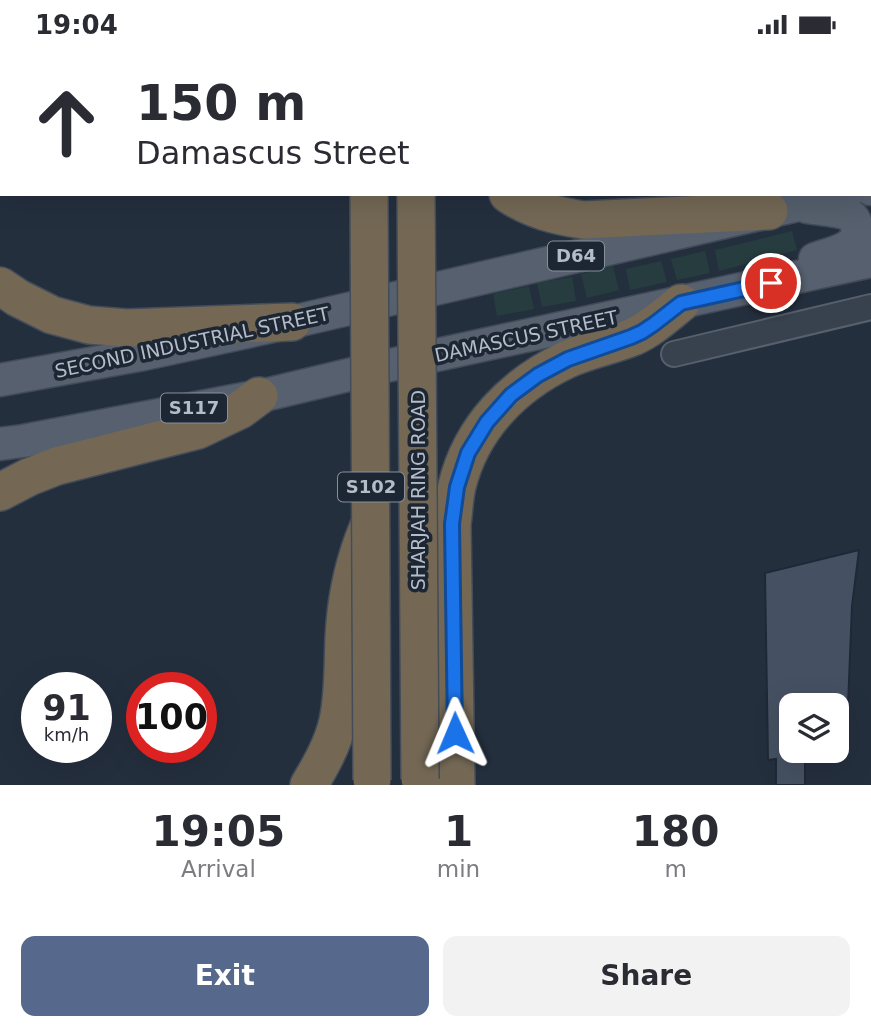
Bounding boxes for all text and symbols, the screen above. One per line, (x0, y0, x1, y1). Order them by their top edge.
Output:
text: 19:04 (35, 10, 118, 40)
text: 150 m (136, 75, 306, 132)
icon: ahead (21, 77, 112, 168)
text: Damascus Street (136, 134, 410, 172)
road number: D64 (548, 241, 604, 271)
pin (741, 253, 801, 313)
icon: arrive (752, 264, 790, 302)
street label: SECOND INDUSTRIAL STREET (53, 302, 332, 382)
street label: DAMASCUS STREET (432, 306, 620, 366)
street label: SHARJAH RING ROAD (407, 390, 429, 590)
road number: S117 (161, 393, 227, 423)
road number: S102 (338, 473, 404, 501)
speed limit sign: 100 (126, 672, 217, 763)
text: 91 (42, 688, 91, 728)
map controls (779, 693, 849, 763)
button: layers (779, 693, 849, 763)
position arrow (418, 696, 492, 770)
text: km/h (44, 724, 89, 745)
text: 19:05 (152, 807, 285, 856)
text: 1 (444, 807, 473, 856)
text: 180 (632, 807, 719, 856)
text: Arrival (181, 856, 256, 882)
text: min (437, 856, 480, 882)
text: m (664, 856, 687, 882)
button: Exit (21, 936, 429, 1016)
button: Share (443, 936, 850, 1016)

